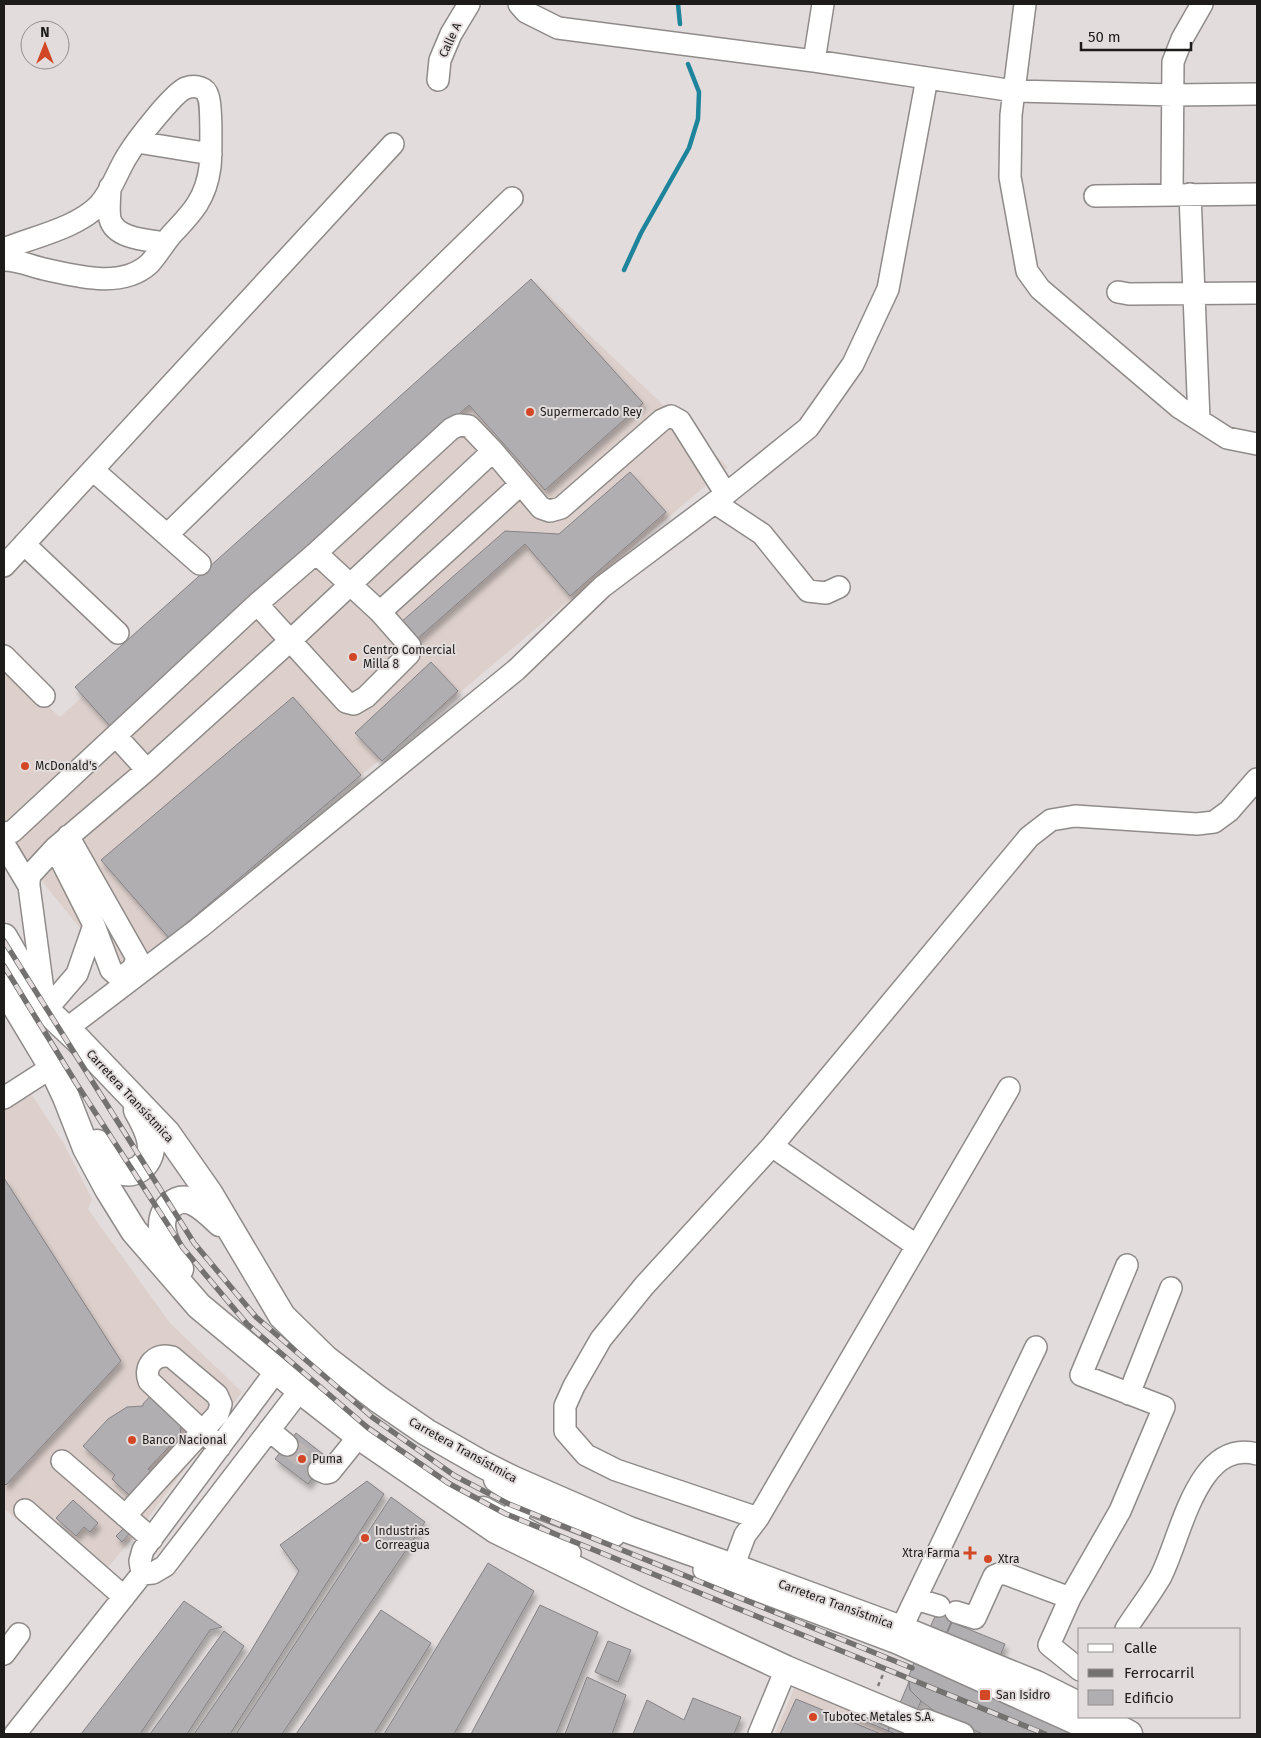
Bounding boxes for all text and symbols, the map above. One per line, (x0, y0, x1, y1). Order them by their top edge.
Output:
north arrow (20, 20, 70, 70)
street label: Calle A (436, 20, 464, 60)
scale bar (1081, 20, 1191, 52)
text: N (40, 24, 50, 41)
text: 50 m (1088, 28, 1121, 46)
place label: Supermercado Rey (540, 405, 642, 419)
marker: Supermercado Rey (524, 406, 536, 418)
place label: Centro Comercial Milla 8 (363, 643, 456, 671)
marker: Centro Comercial Milla 8 (347, 651, 359, 663)
place label: McDonald's (35, 759, 97, 773)
marker: McDonald's (19, 760, 31, 772)
street label: Carretera Transístmica (83, 1047, 177, 1145)
street label: Carretera Transístmica (406, 1414, 520, 1486)
place label: Banco Nacional (142, 1433, 227, 1447)
marker: Banco Nacional (126, 1434, 138, 1446)
place label: Puma (312, 1452, 342, 1466)
marker: Puma (296, 1453, 308, 1465)
place label: Industrias Correagua (375, 1524, 430, 1552)
marker: Industrias Correagua (359, 1532, 371, 1544)
place label: Xtra Farma (902, 1546, 960, 1560)
marker: Xtra Farma (964, 1547, 976, 1559)
place label: Xtra (998, 1552, 1019, 1566)
marker: Xtra (982, 1553, 994, 1565)
street label: Carretera Transístmica (776, 1577, 896, 1631)
legend (1078, 1628, 1241, 1718)
text: Calle (1124, 1639, 1157, 1657)
text: Ferrocarril (1124, 1664, 1195, 1682)
marker: San Isidro (978, 1688, 992, 1702)
place label: San Isidro (996, 1688, 1050, 1702)
text: Edificio (1124, 1689, 1174, 1707)
place label: Tubotec Metales S.A. (823, 1710, 934, 1724)
marker: Tubotec Metales S.A. (807, 1711, 819, 1723)

